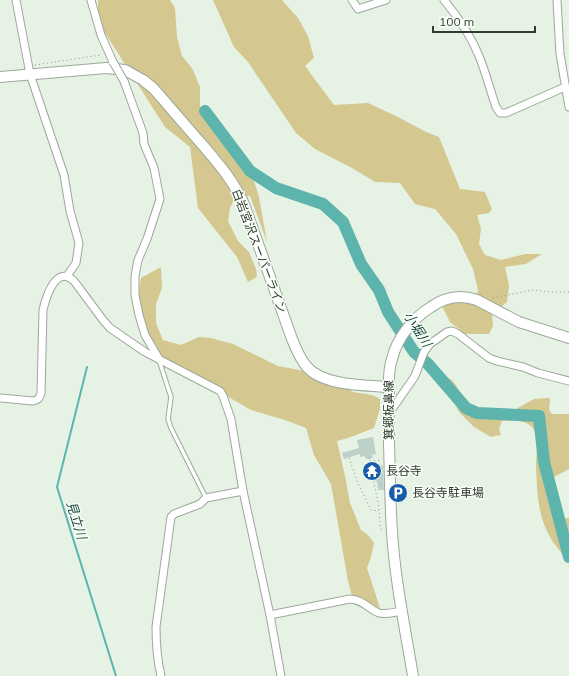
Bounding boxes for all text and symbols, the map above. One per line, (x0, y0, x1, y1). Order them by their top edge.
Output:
scale bar (433, 8, 535, 34)
text: 100 m (439, 14, 474, 29)
street label: 白岩宮沢スーパーライン (229, 187, 290, 315)
water label: 小堀川 (401, 308, 436, 351)
street label: 箕郷板鼻線 (381, 380, 396, 440)
temple icon: 長谷寺 (361, 460, 383, 482)
place label: 長谷寺 (386, 463, 422, 478)
parking icon: 長谷寺駐車場 (387, 482, 409, 504)
place label: 長谷寺駐車場 (412, 485, 484, 500)
water label: 見立川 (64, 499, 91, 543)

